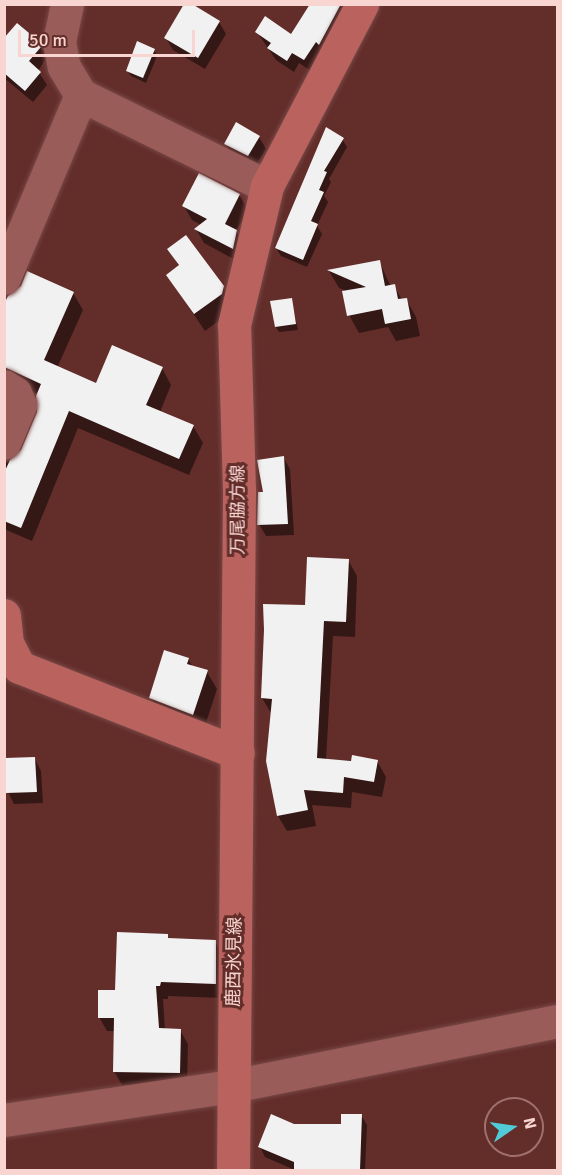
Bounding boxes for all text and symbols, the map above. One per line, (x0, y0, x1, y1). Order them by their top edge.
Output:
scale bar (21, 18, 198, 56)
text: 50 m (29, 29, 67, 51)
street label: 万尾脇方線 (227, 465, 249, 555)
street label: 鹿西氷見線 (222, 917, 246, 1007)
north arrow (484, 1097, 544, 1157)
text: N (519, 1116, 541, 1131)

